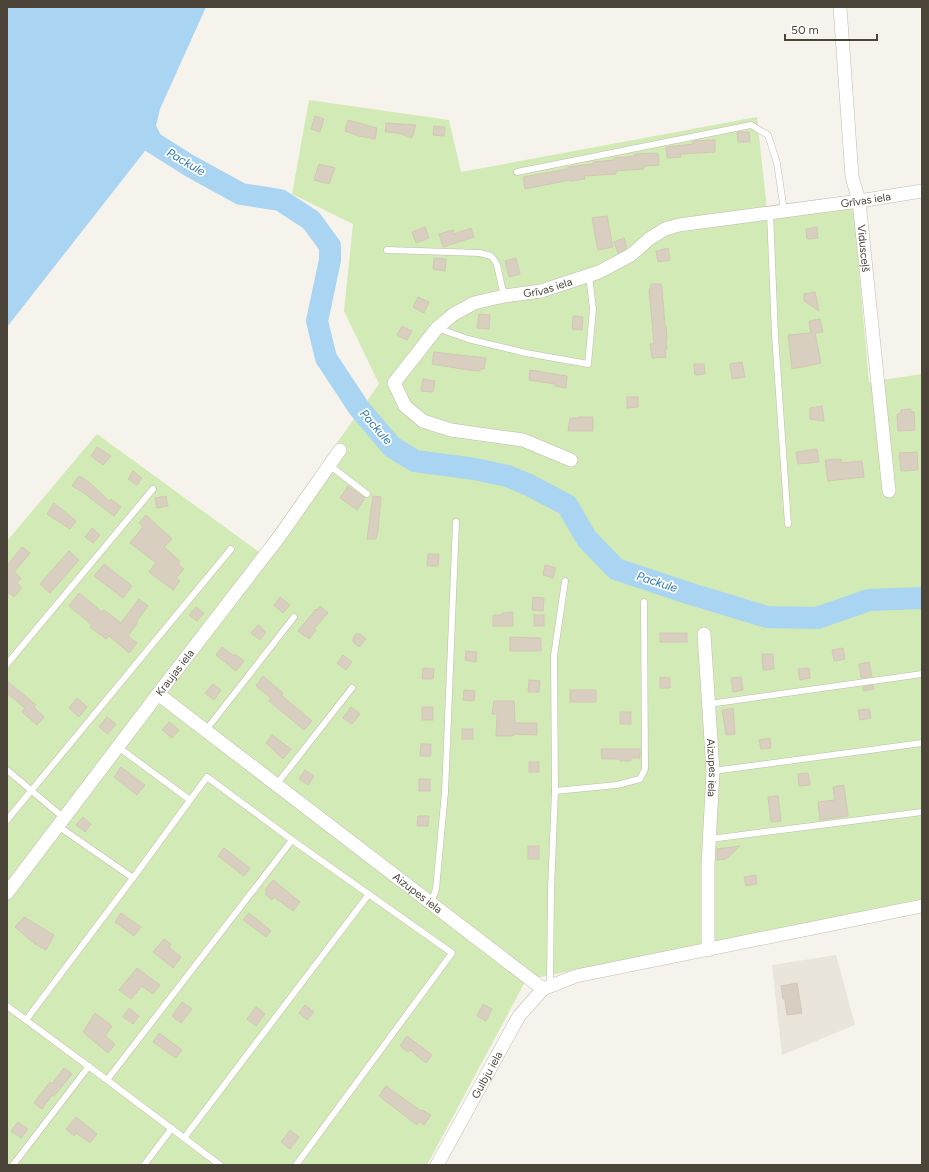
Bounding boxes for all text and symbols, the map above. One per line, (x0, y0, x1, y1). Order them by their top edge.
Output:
scale bar (785, 16, 877, 42)
text: 50 m (791, 23, 819, 37)
water label: Packule (164, 145, 208, 179)
street label: Grīvas iela (840, 190, 892, 210)
street label: Vidusceļš (854, 224, 872, 273)
street label: Grīvas iela (522, 275, 574, 300)
water label: Packule (357, 407, 395, 448)
water label: Packule (635, 569, 680, 595)
street label: Kraujas iela (153, 647, 197, 699)
street label: Aizupes iela (704, 738, 719, 797)
street label: Aizupes iela (390, 870, 444, 916)
street label: Gulbju iela (469, 1049, 505, 1101)

